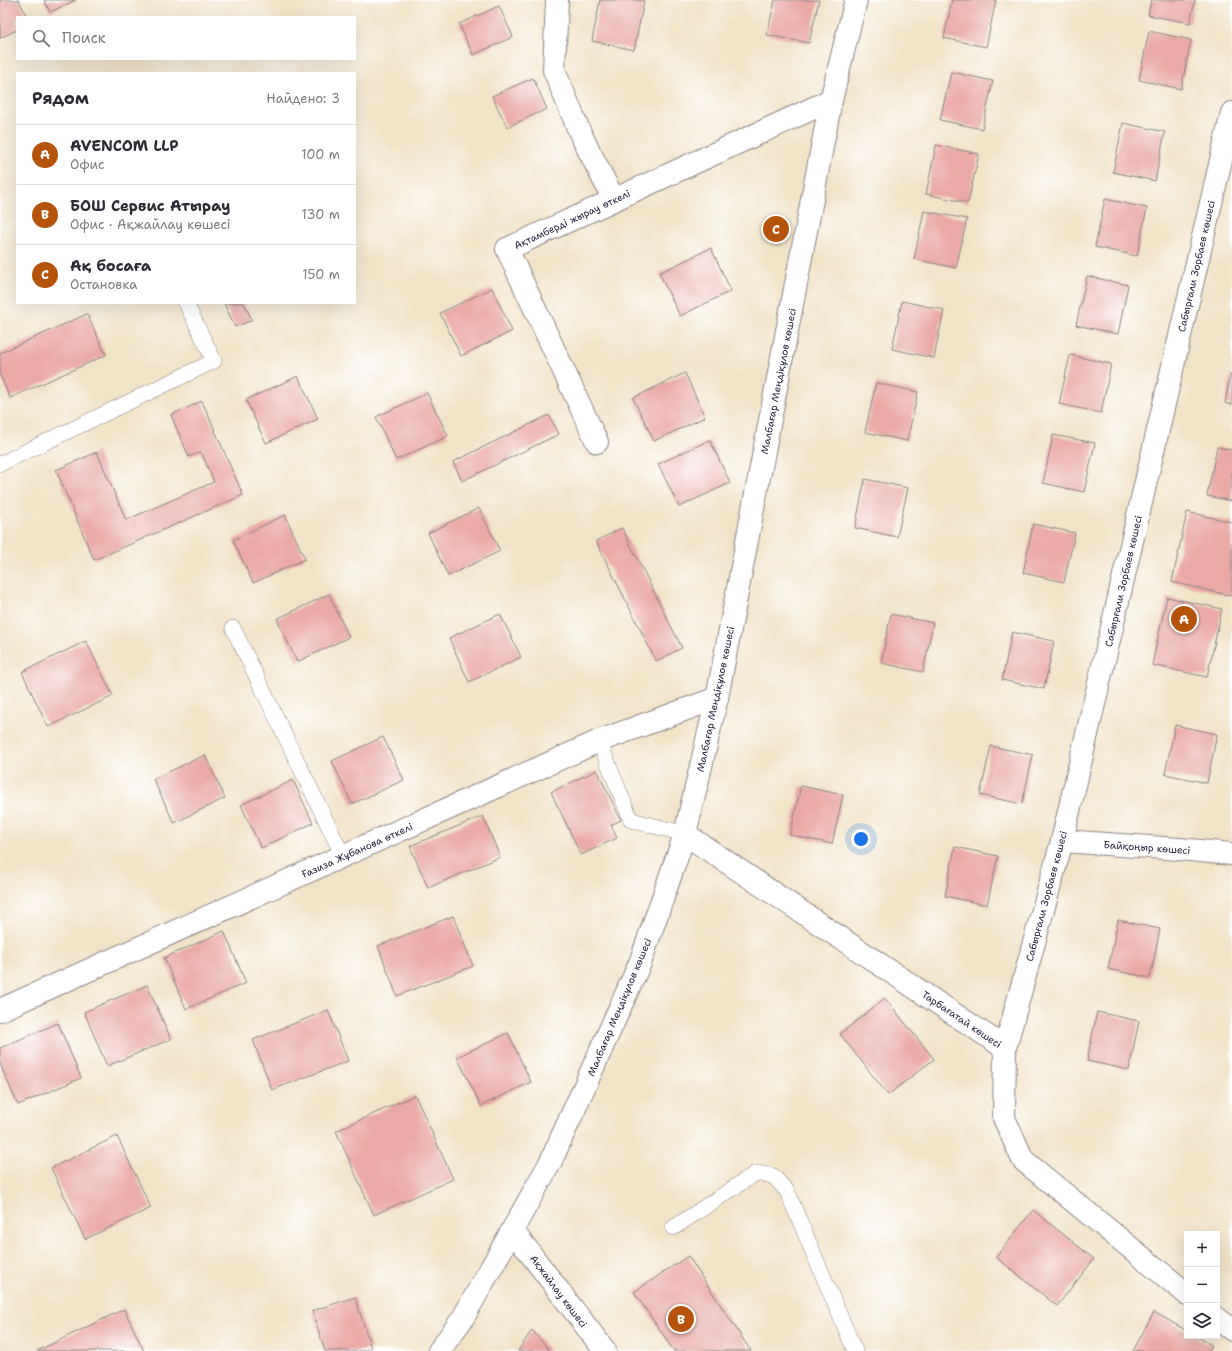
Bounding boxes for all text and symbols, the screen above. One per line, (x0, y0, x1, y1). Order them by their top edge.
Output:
search box (16, 16, 356, 60)
icon: search (30, 27, 52, 49)
text: Поиск (62, 28, 106, 48)
text: Рядом (32, 87, 89, 109)
text: Найдено: 3 (266, 90, 340, 107)
text: AVENCOM LLP (70, 136, 179, 156)
text: A (40, 146, 50, 163)
text: 100 m (301, 146, 340, 163)
text: Офис (70, 156, 105, 173)
street label: Ақтамберді жырау өткелі (512, 187, 633, 252)
text: БОШ Сервис Атырау (70, 196, 230, 216)
street label: Сабырғали Зорбаев көшесі (1175, 199, 1218, 333)
text: B (41, 206, 49, 223)
text: 130 m (302, 206, 340, 223)
pin: C (763, 214, 789, 244)
text: Офис · Ақжайлау көшесі (70, 216, 231, 233)
text: Ақ босаға (70, 256, 151, 276)
text: C (41, 266, 49, 283)
text: 150 m (302, 266, 340, 283)
text: Остановка (70, 276, 137, 293)
street label: Малбағар Меңдіқұлов көшесі (758, 307, 799, 455)
street label: Сабырғали Зорбаев көшесі (1102, 514, 1145, 648)
pin: A (1171, 604, 1197, 634)
street label: Малбағар Меңдіқұлов көшесі (694, 625, 737, 773)
street label: Ғазиза Жұбанова өткелі (300, 820, 415, 881)
your location (851, 829, 871, 849)
street label: Сабырғали Зорбаев көшесі (1023, 829, 1070, 963)
street label: Байқоңыр көшесi (1103, 838, 1191, 857)
street label: Малбағар Меңдіқұлов көшесі (584, 936, 655, 1078)
street label: Тарбағатай көшесi (919, 988, 1004, 1051)
map controls (1184, 1231, 1220, 1339)
button: + (1184, 1231, 1220, 1267)
street label: Ақжайлау көшесі (527, 1253, 590, 1330)
button: − (1184, 1267, 1220, 1303)
button: layers (1184, 1303, 1220, 1339)
pin: B (668, 1304, 694, 1334)

